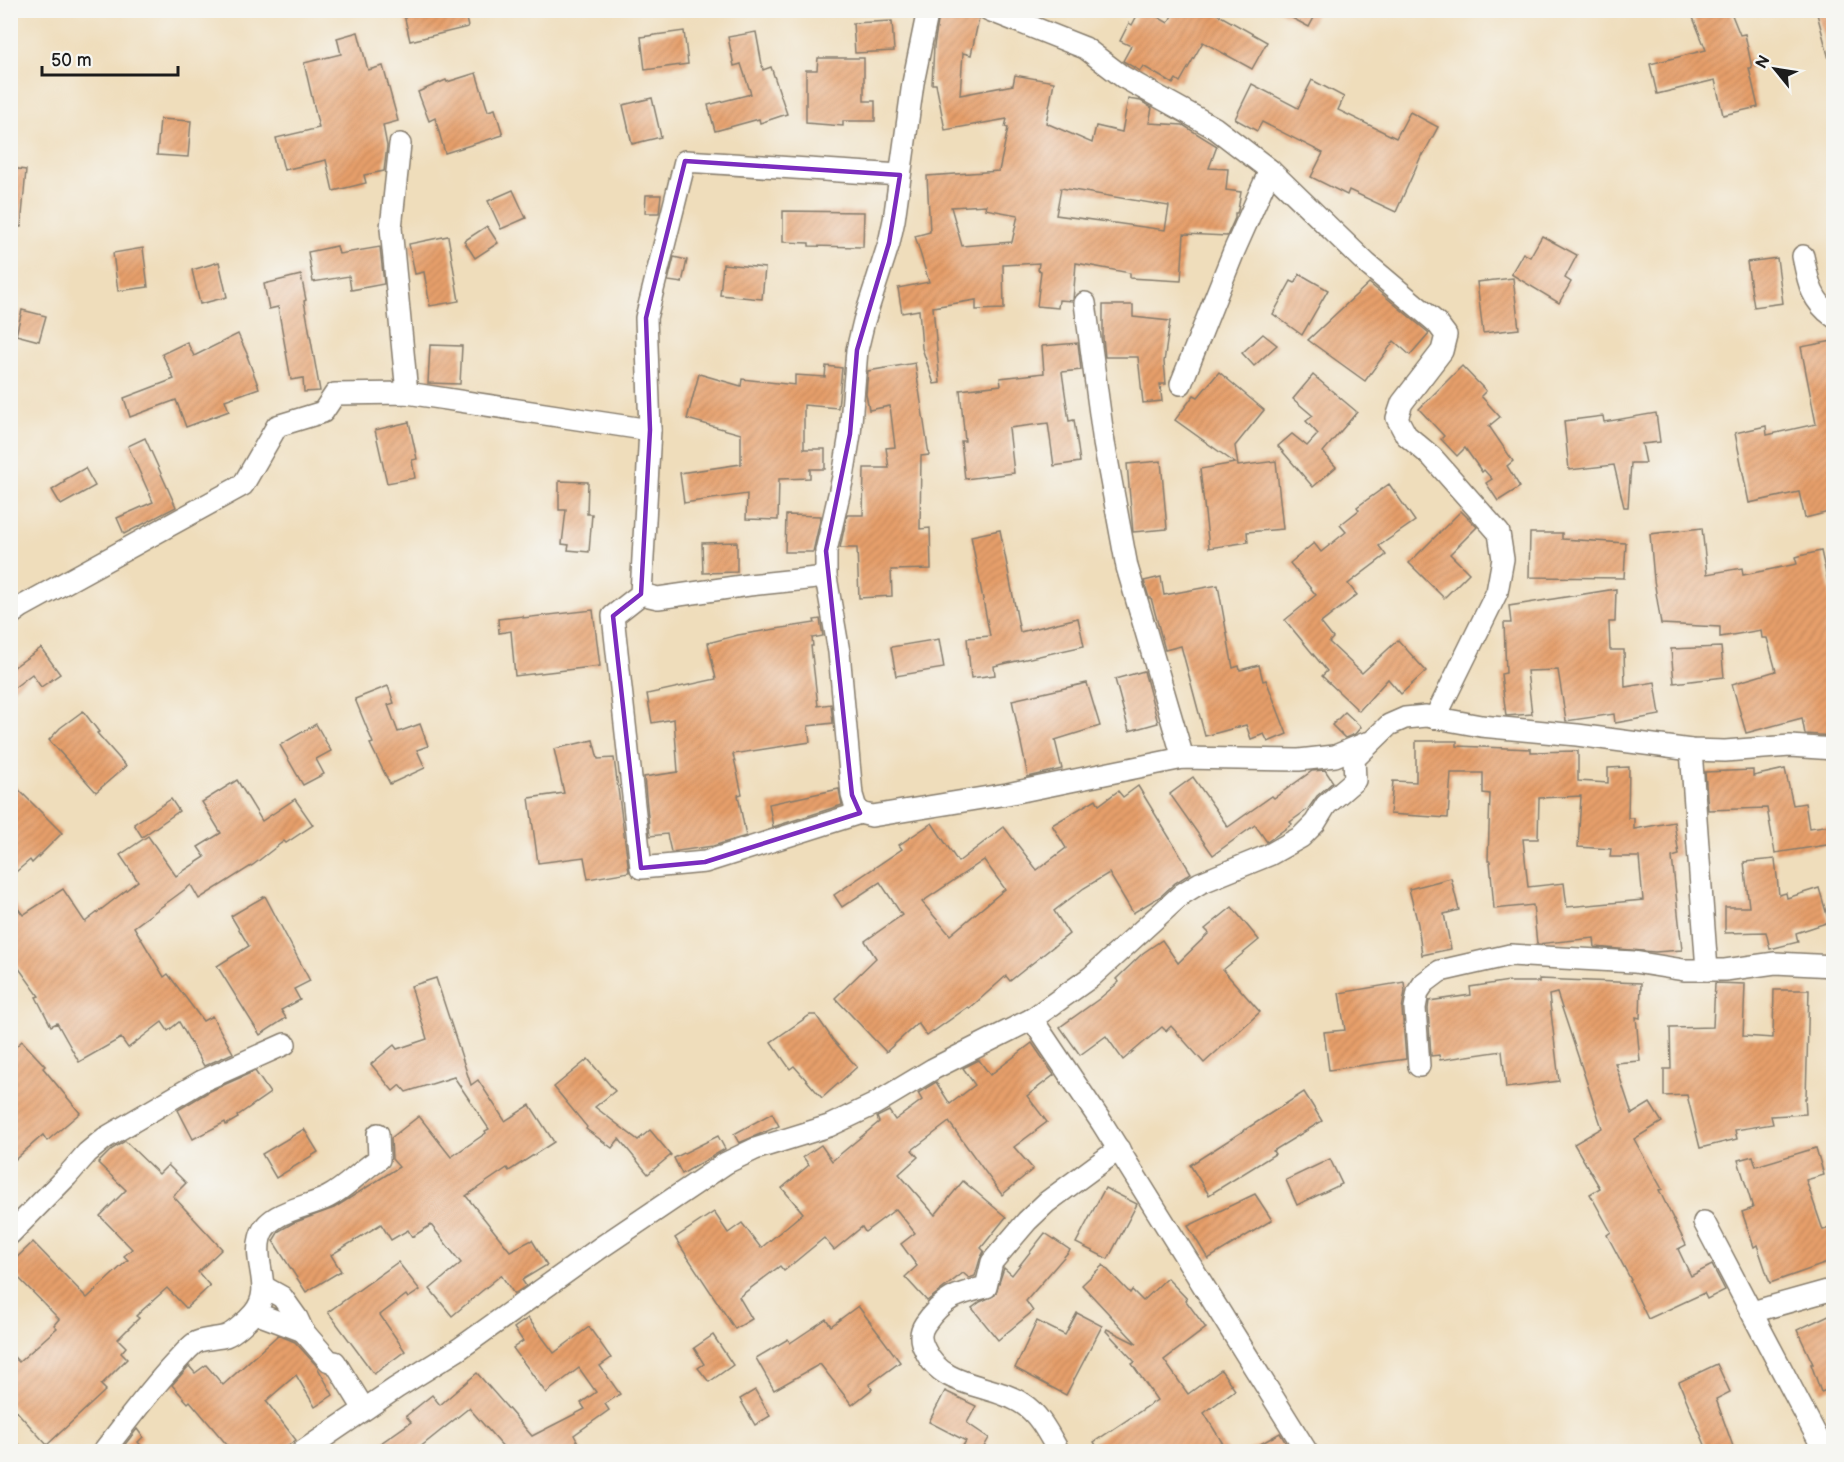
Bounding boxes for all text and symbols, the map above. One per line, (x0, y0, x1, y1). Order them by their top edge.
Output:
scale bar (42, 39, 178, 77)
north arrow (1745, 39, 1805, 99)
text: 50 m (51, 50, 92, 71)
text: N (1752, 52, 1775, 72)

